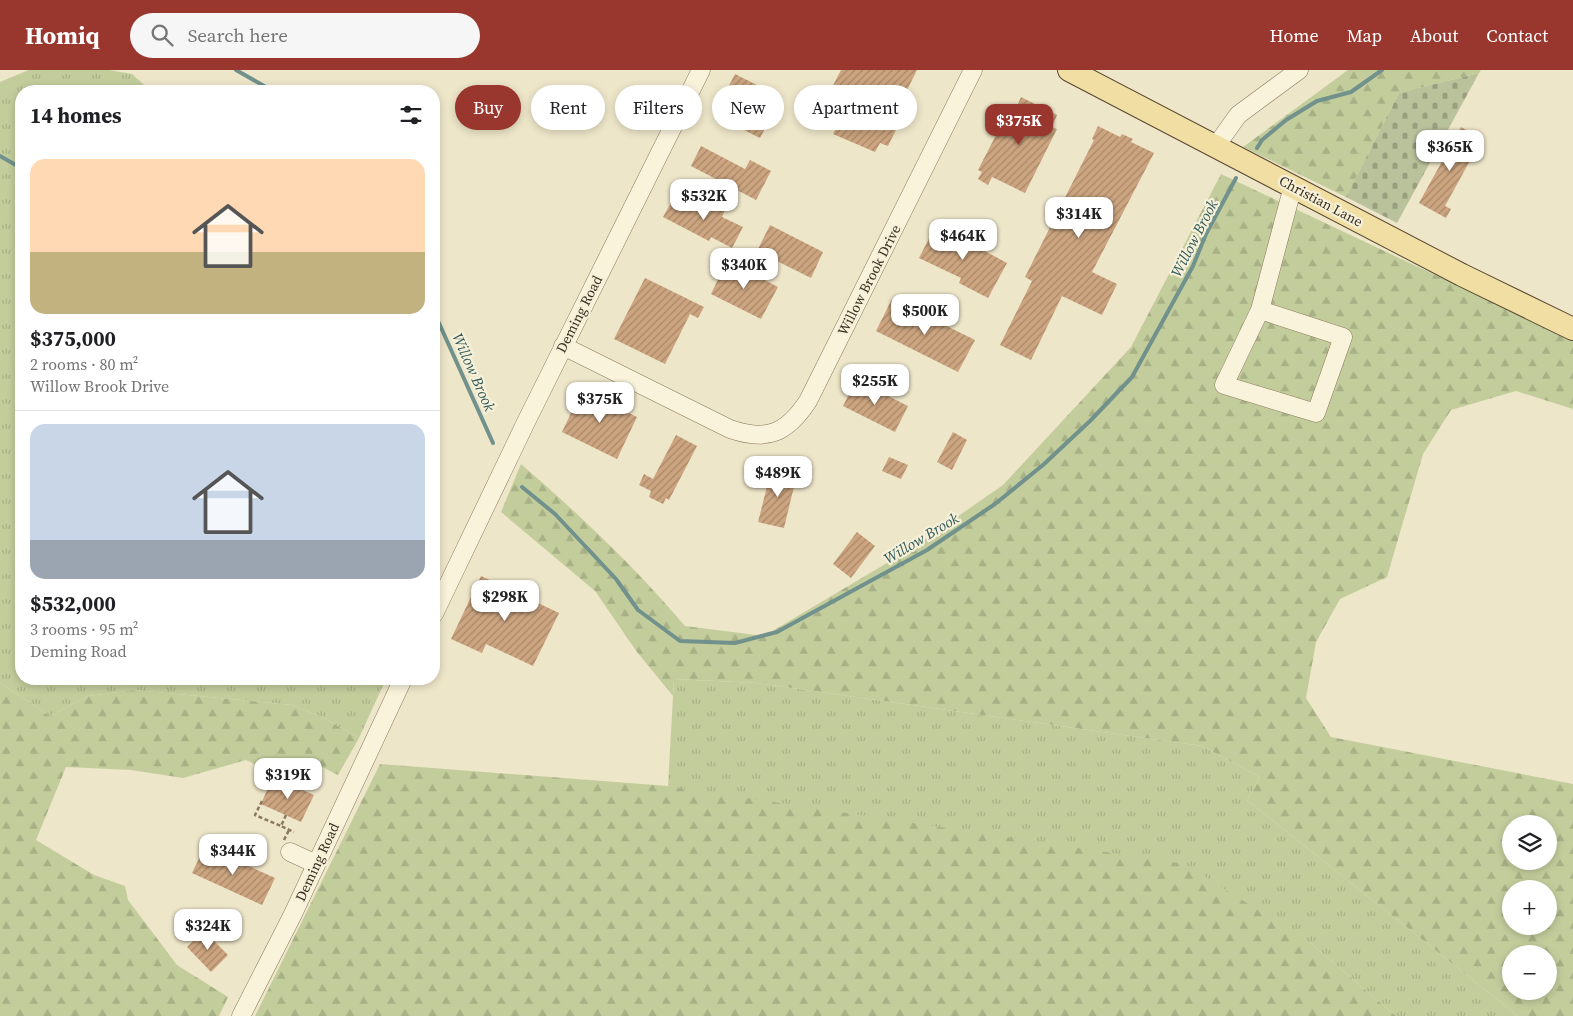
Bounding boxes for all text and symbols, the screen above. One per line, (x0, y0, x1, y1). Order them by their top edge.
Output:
search box (130, 13, 480, 58)
text: Homiq (25, 19, 100, 52)
icon: search (148, 21, 176, 49)
text: Search here (188, 22, 288, 48)
text: Home (1270, 23, 1319, 48)
text: Map (1347, 23, 1382, 48)
text: About (1410, 23, 1458, 48)
text: Contact (1486, 23, 1548, 48)
chip: Buy (455, 85, 521, 130)
chip: Rent (531, 85, 605, 130)
chip: Filters (615, 85, 702, 130)
chip: New (712, 85, 784, 130)
chip: Apartment (794, 85, 917, 130)
text: 14 homes (30, 101, 122, 130)
icon: filters (397, 101, 425, 129)
pin: $375K (984, 104, 1054, 146)
text: $375K (996, 109, 1042, 131)
pin: $365K (1415, 129, 1485, 172)
text: $365K (1427, 135, 1473, 157)
street label: Christian Lane (1276, 171, 1366, 231)
pin: $532K (669, 178, 739, 221)
text: $532K (681, 184, 727, 206)
icon: home (183, 191, 273, 281)
water label: Willow Brook (1166, 195, 1223, 280)
pin: $314K (1044, 196, 1114, 239)
text: $314K (1056, 202, 1102, 224)
pin: $464K (928, 218, 998, 261)
street label: Willow Brook Drive (832, 221, 906, 339)
text: $464K (940, 224, 986, 246)
pin: $340K (709, 248, 779, 290)
text: $340K (721, 253, 767, 275)
street label: Deming Road (551, 272, 607, 356)
pin: $500K (890, 294, 960, 336)
text: $500K (902, 299, 948, 321)
text: $375,000 (30, 324, 116, 353)
water label: Willow Brook (447, 329, 501, 415)
text: 2 rooms · 80 m² (30, 353, 138, 375)
pin: $255K (840, 364, 910, 406)
text: $255K (852, 369, 898, 391)
text: Willow Brook Drive (30, 375, 169, 397)
pin: $375K (565, 382, 635, 424)
text: $375K (577, 387, 623, 409)
pin: $489K (743, 456, 813, 498)
icon: home (183, 457, 273, 547)
text: $489K (755, 461, 801, 483)
water label: Willow Brook (880, 507, 963, 569)
pin: $298K (470, 580, 540, 622)
text: $298K (482, 585, 528, 607)
text: $532,000 (30, 589, 116, 618)
text: 3 rooms · 95 m² (30, 618, 138, 640)
text: Deming Road (30, 640, 127, 662)
pin: $319K (253, 758, 323, 800)
text: $319K (265, 763, 311, 785)
map controls (1502, 815, 1557, 1000)
button: layers (1502, 815, 1557, 870)
street label: Deming Road (290, 819, 344, 905)
pin: $344K (198, 834, 268, 876)
text: $344K (210, 839, 256, 861)
button: + (1502, 880, 1557, 935)
pin: $324K (173, 908, 243, 951)
text: $324K (185, 914, 231, 936)
button: − (1502, 945, 1557, 1000)

